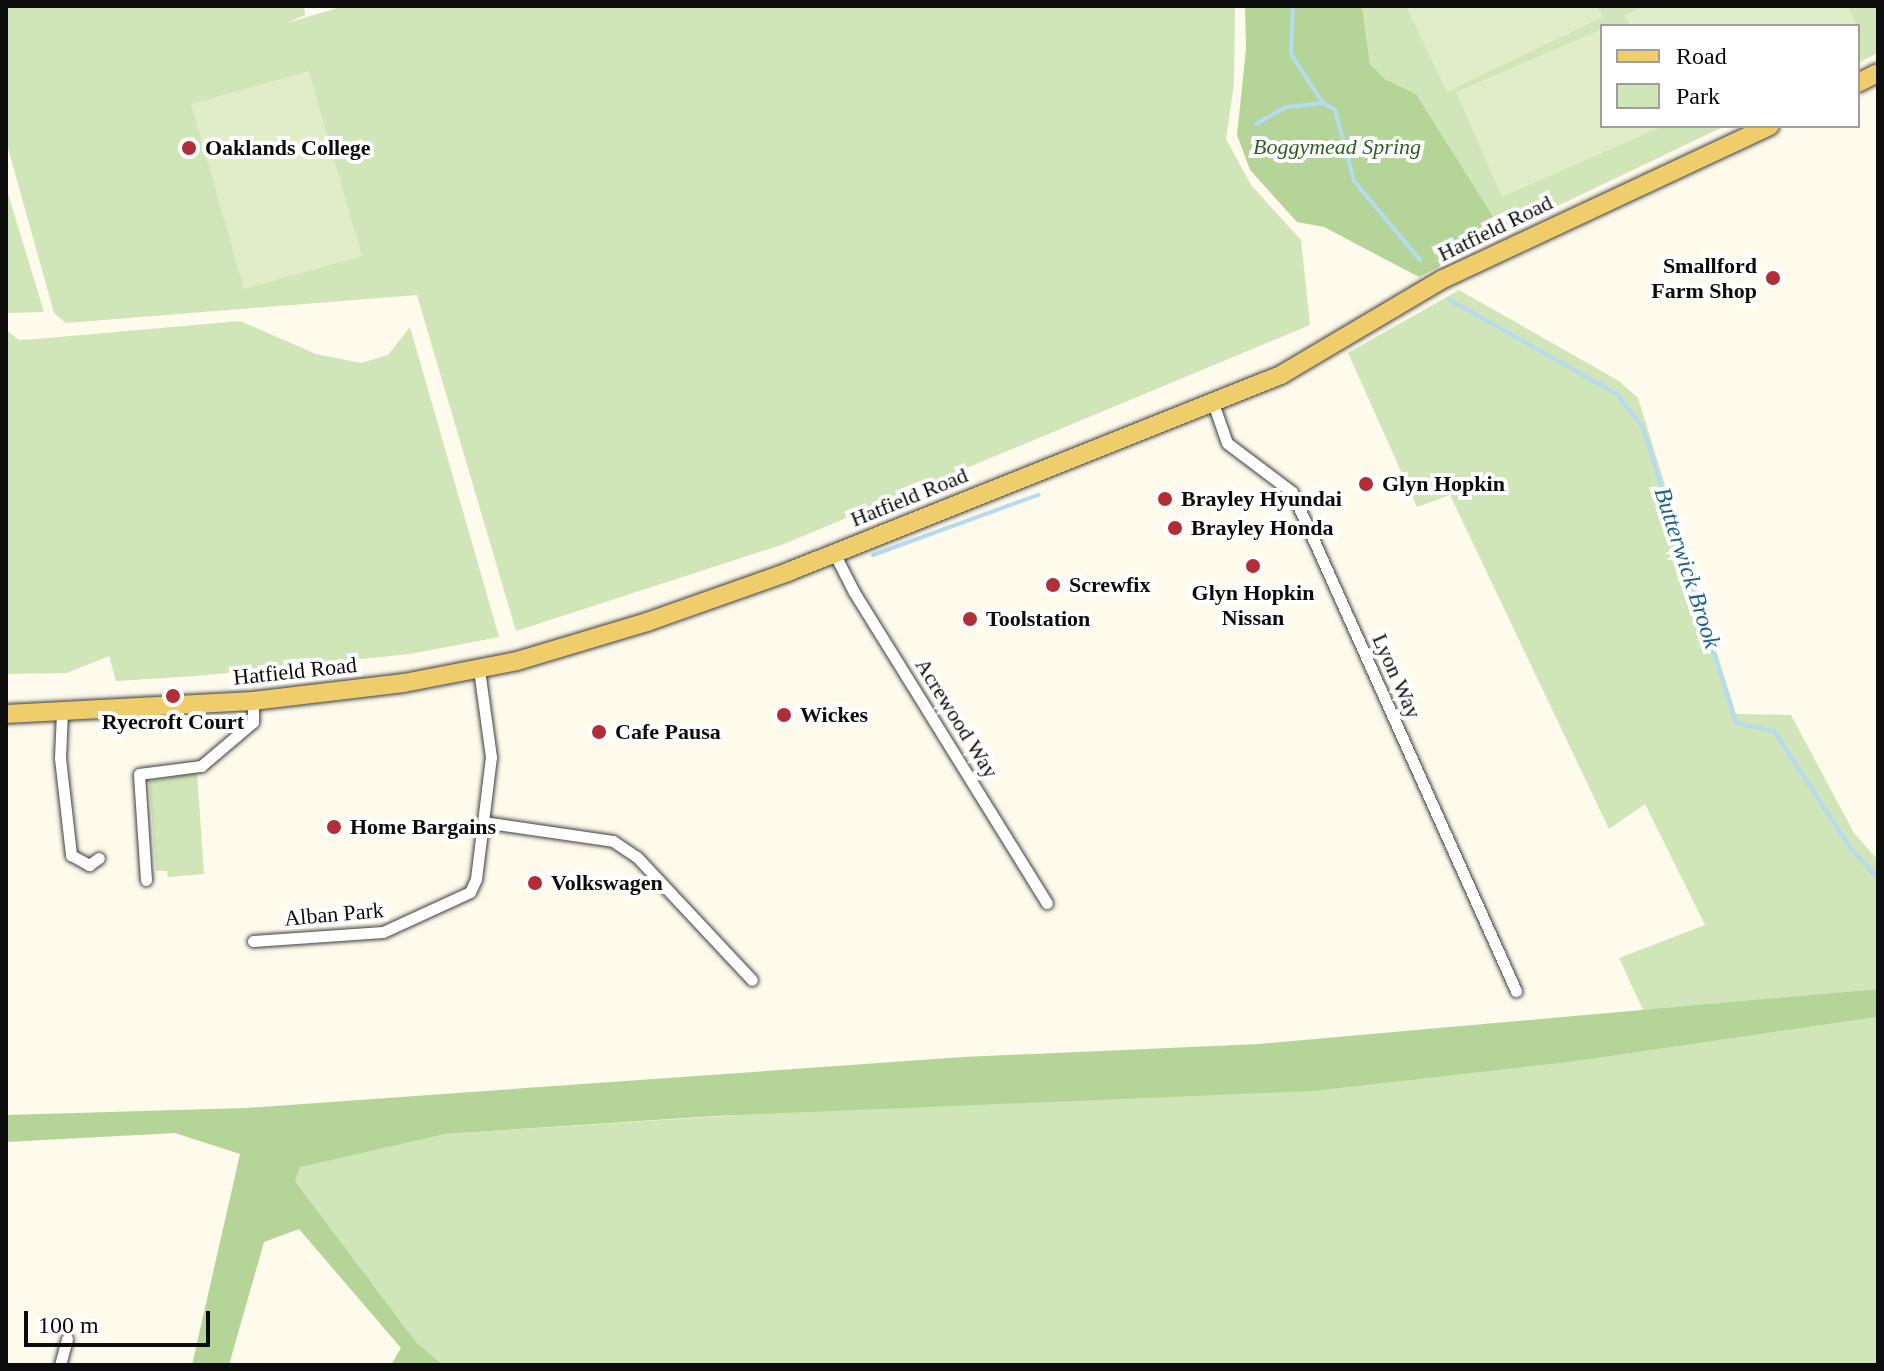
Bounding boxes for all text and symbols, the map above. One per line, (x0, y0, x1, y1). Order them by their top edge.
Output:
legend (1600, 24, 1860, 128)
text: Road (1676, 43, 1727, 69)
text: Park (1676, 83, 1720, 109)
park label: Boggymead Spring (1253, 134, 1421, 160)
place label: Oaklands College (205, 135, 371, 161)
marker: Oaklands College (180, 139, 198, 157)
street label: Hatfield Road (1433, 189, 1557, 267)
place label: Smallford Farm Shop (1651, 252, 1757, 304)
marker: Smallford Farm Shop (1764, 269, 1782, 287)
street label: Hatfield Road (847, 462, 971, 532)
place label: Glyn Hopkin (1382, 471, 1505, 497)
marker: Glyn Hopkin (1357, 475, 1375, 493)
water label: Butterwick Brook (1647, 484, 1727, 652)
place label: Brayley Hyundai (1181, 486, 1342, 512)
marker: Brayley Hyundai (1156, 490, 1174, 508)
place label: Brayley Honda (1191, 515, 1333, 541)
marker: Brayley Honda (1166, 519, 1184, 537)
marker: Glyn Hopkin Nissan (1244, 557, 1262, 575)
place label: Screwfix (1069, 572, 1150, 598)
marker: Screwfix (1044, 576, 1062, 594)
place label: Glyn Hopkin Nissan (1192, 579, 1314, 630)
place label: Toolstation (986, 606, 1090, 632)
marker: Toolstation (961, 610, 979, 628)
street label: Lyon Way (1367, 629, 1427, 723)
street label: Hatfield Road (232, 651, 358, 691)
street label: Acrewood Way (910, 653, 1004, 783)
marker: Ryecroft Court (164, 687, 182, 705)
place label: Wickes (800, 702, 868, 728)
marker: Wickes (775, 706, 793, 724)
place label: Ryecroft Court (102, 709, 244, 735)
place label: Cafe Pausa (615, 719, 721, 745)
marker: Cafe Pausa (590, 723, 608, 741)
place label: Home Bargains (350, 814, 496, 840)
marker: Home Bargains (325, 818, 343, 836)
place label: Volkswagen (551, 870, 663, 896)
marker: Volkswagen (526, 874, 544, 892)
street label: Alban Park (283, 897, 385, 931)
scale bar (28, 1295, 214, 1345)
text: 100 m (38, 1312, 99, 1338)

